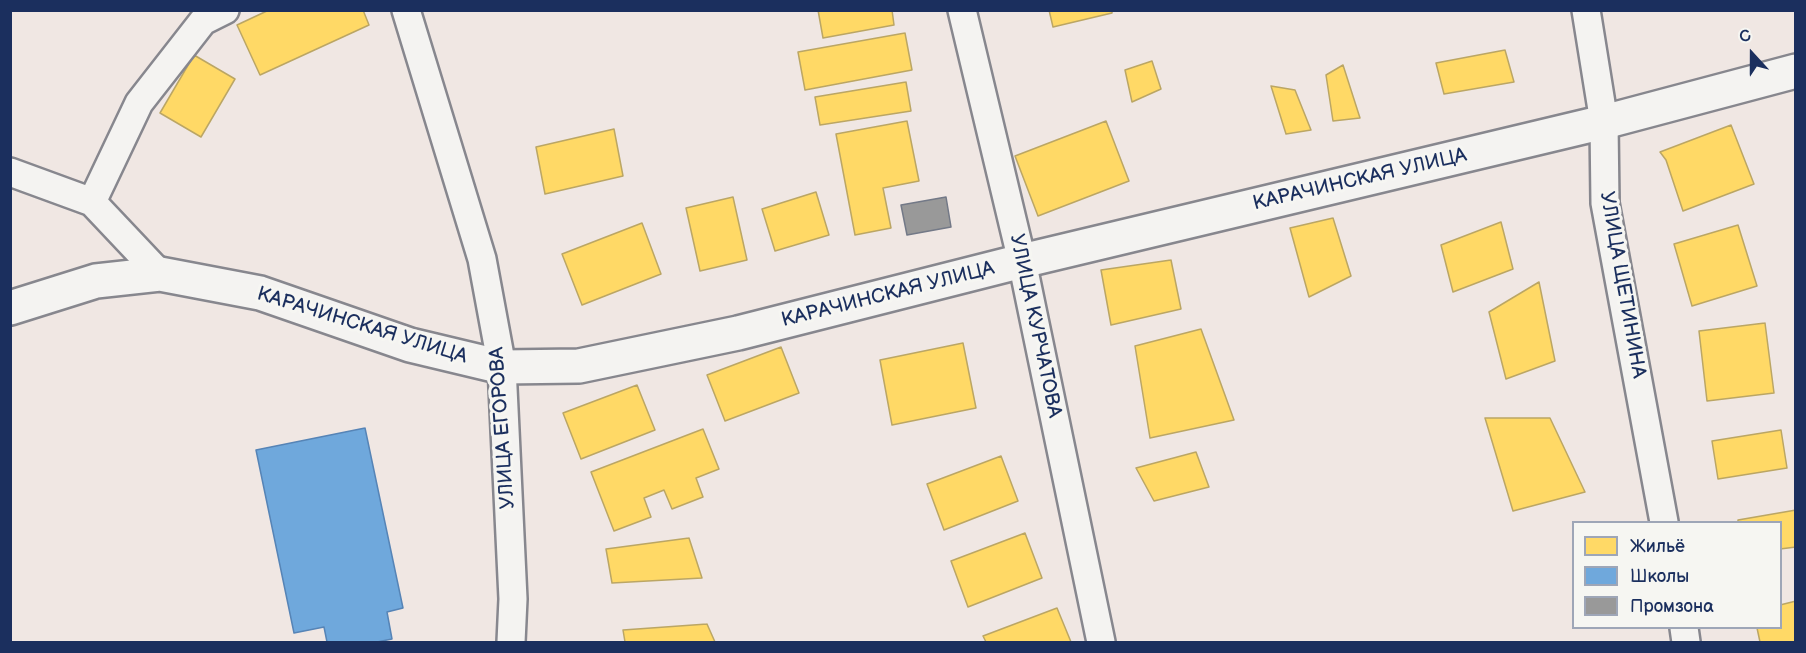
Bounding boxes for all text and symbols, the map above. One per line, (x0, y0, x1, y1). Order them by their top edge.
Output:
north arrow (1722, 24, 1782, 84)
text: С (1737, 26, 1754, 48)
street label: КАРАЧИНСКАЯ УЛИЦА (1251, 144, 1469, 216)
street label: УЛИЦА ЩЕТИНИНА (1594, 190, 1650, 380)
street label: УЛИЦА КУРЧАТОВА (1004, 232, 1066, 420)
street label: КАРАЧИНСКАЯ УЛИЦА (779, 257, 997, 333)
street label: КАРАЧИНСКАЯ УЛИЦА (254, 283, 470, 369)
street label: УЛИЦА ЕГОРОВА (485, 346, 521, 510)
legend (1572, 521, 1782, 629)
text: Жильё (1630, 536, 1685, 557)
text: Школы (1630, 566, 1689, 587)
text: Промзона (1630, 596, 1714, 617)

